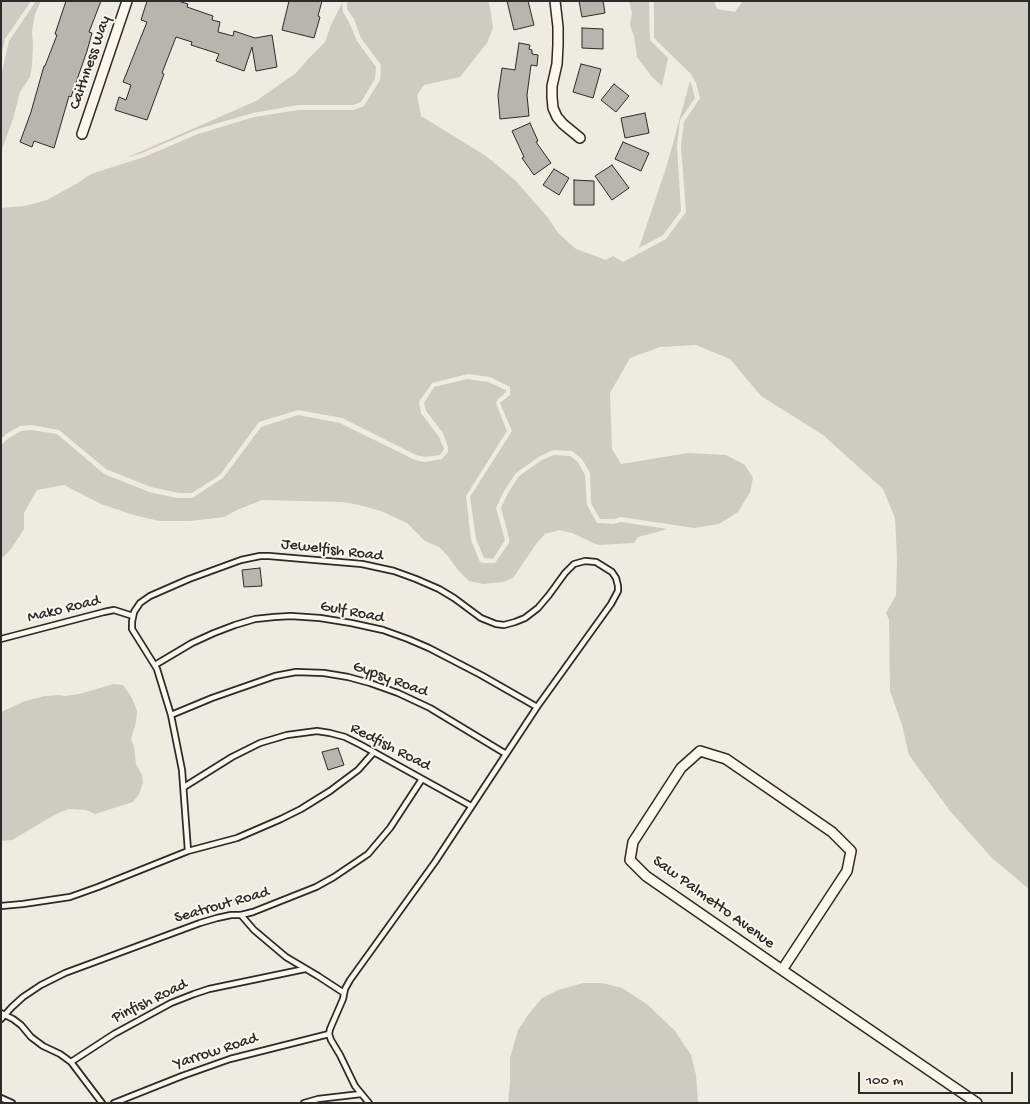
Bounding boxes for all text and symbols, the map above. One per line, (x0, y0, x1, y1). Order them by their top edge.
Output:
street label: Caithness Way (66, 14, 116, 112)
street label: Jewelfish Road (280, 535, 384, 567)
street label: Mako Road (26, 592, 102, 628)
street label: Gulf Road (318, 597, 386, 629)
street label: Gypsy Road (350, 658, 430, 702)
street label: Redfish Road (347, 720, 433, 776)
street label: Saw Palmetto Avenue (648, 852, 778, 954)
street label: Seatrout Road (172, 883, 272, 929)
street label: Pinfish Road (109, 976, 191, 1028)
street label: Yarrow Road (172, 1029, 260, 1075)
scale bar (860, 1062, 1015, 1094)
text: 100 m (866, 1072, 903, 1090)

